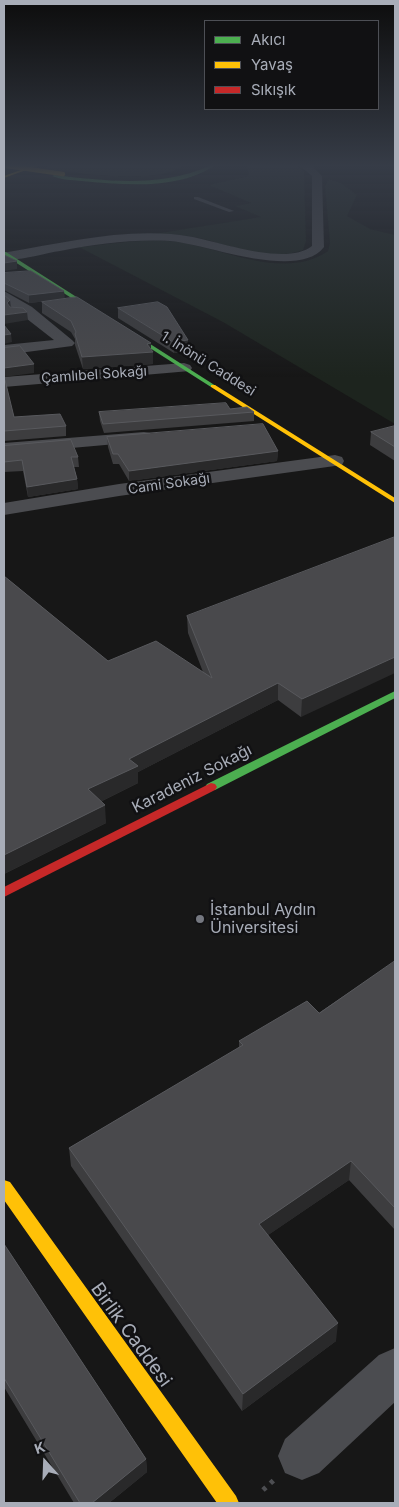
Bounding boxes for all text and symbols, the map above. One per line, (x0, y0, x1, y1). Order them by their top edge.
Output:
legend (204, 20, 379, 110)
text: Akıcı (251, 30, 285, 49)
text: Yavaş (251, 55, 293, 74)
text: Sıkışık (251, 80, 296, 99)
street label: 1. İnönü Caddesi (157, 328, 259, 400)
street label: Çamlıbel Sokağı (40, 363, 148, 387)
street label: Cami Sokağı (127, 470, 211, 498)
street label: Karadeniz Sokağı (129, 741, 255, 817)
place label: İstanbul Aydın Üniversitesi (210, 900, 316, 938)
marker: İstanbul Aydın Üniversitesi (194, 913, 206, 925)
street label: Birlik Caddesi (86, 1279, 176, 1391)
north arrow (20, 1437, 70, 1487)
text: K (32, 1438, 47, 1457)

